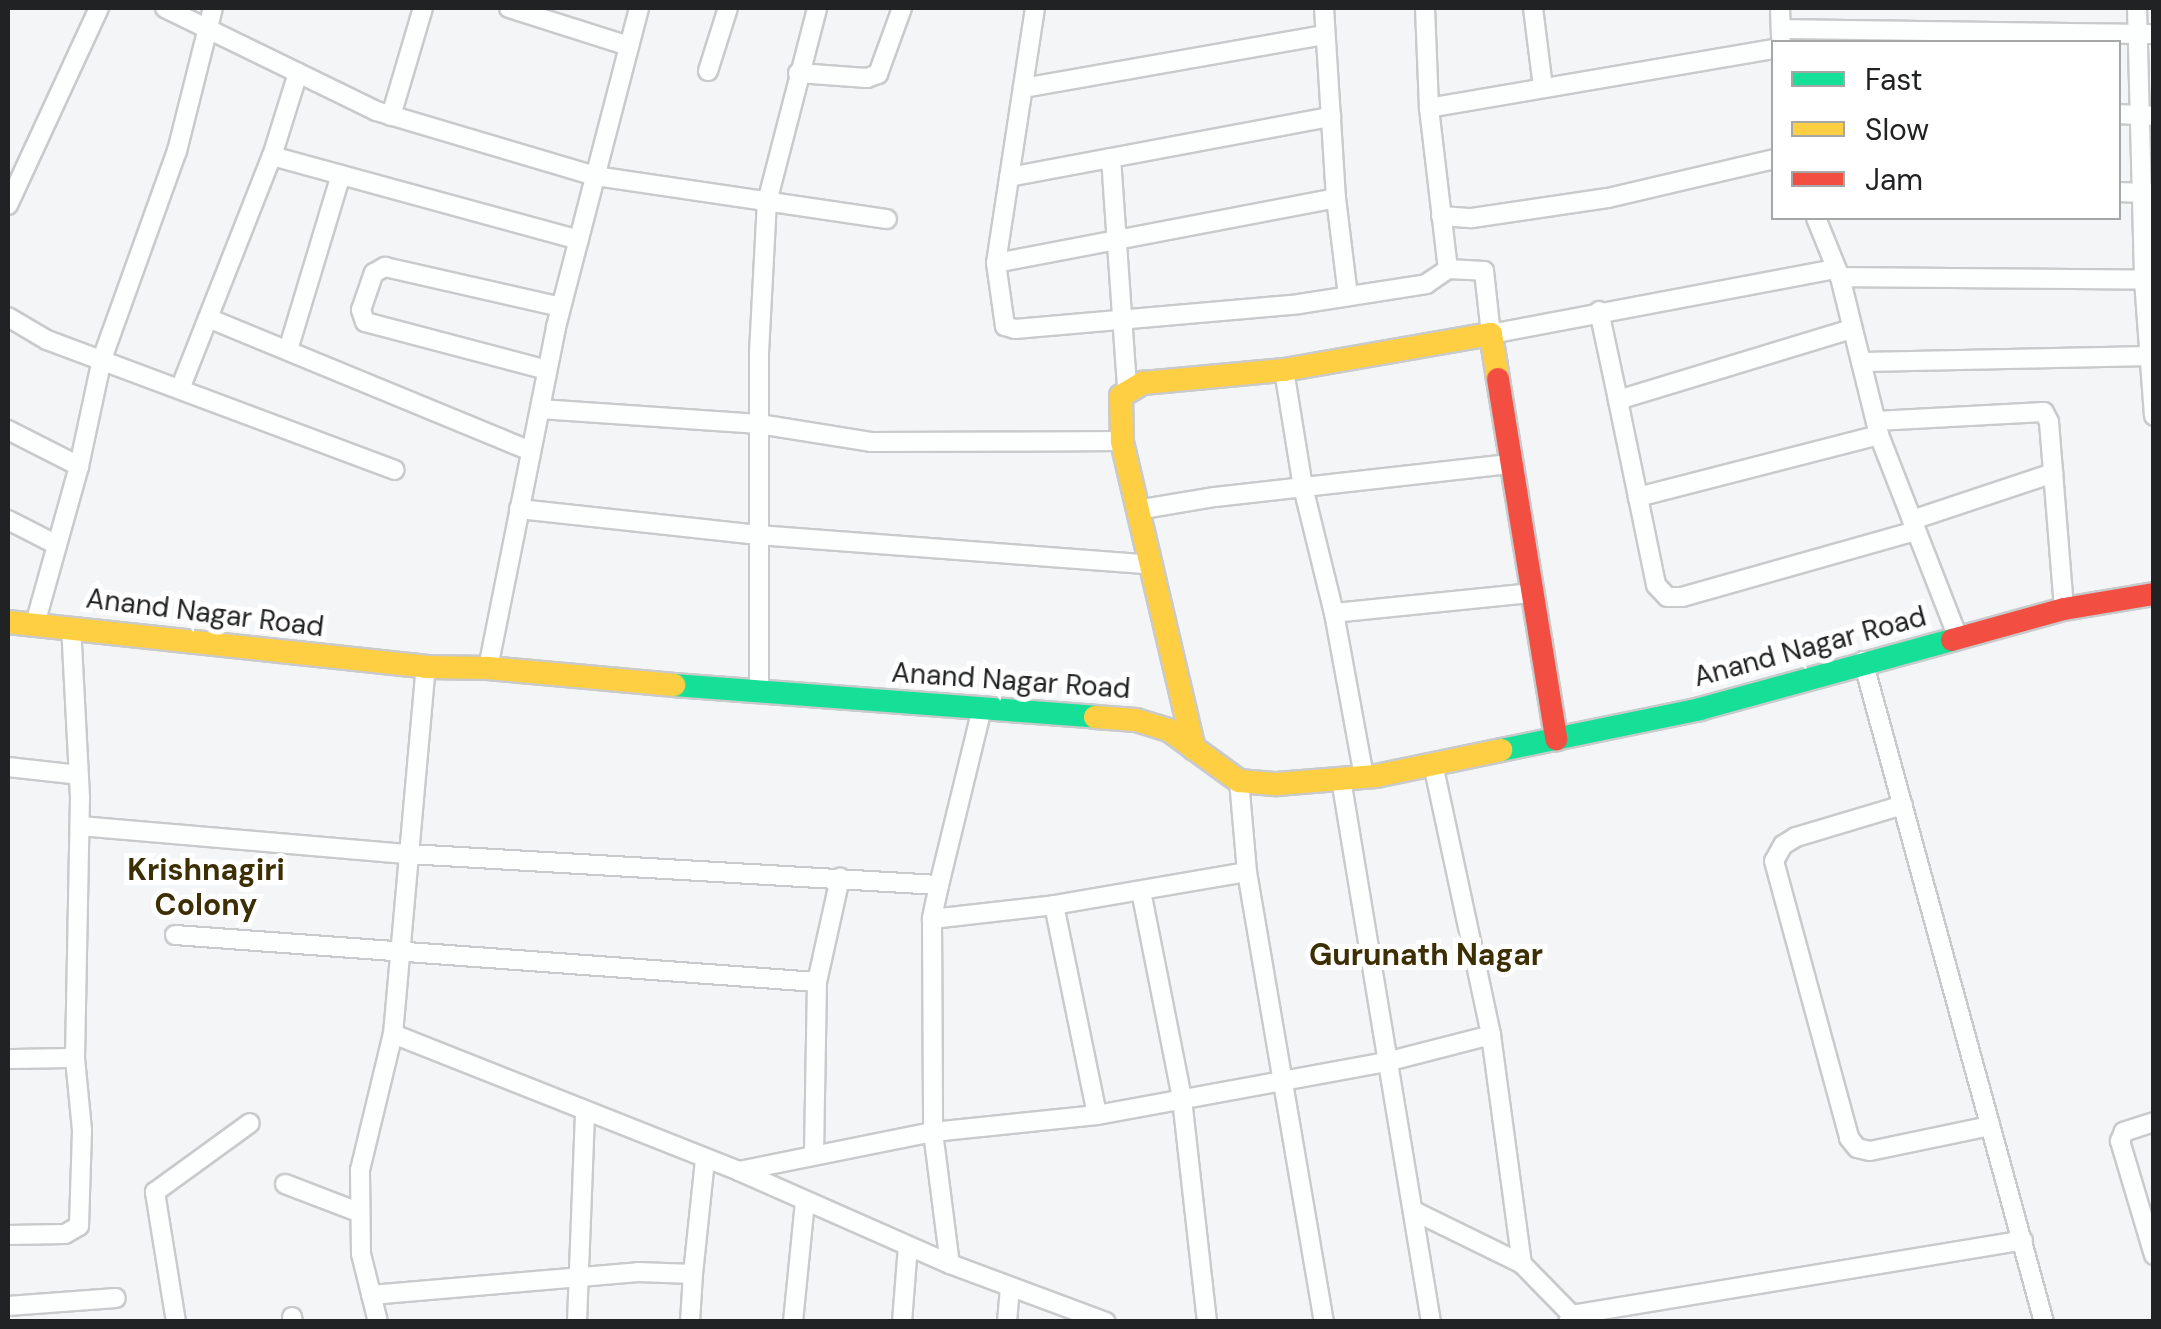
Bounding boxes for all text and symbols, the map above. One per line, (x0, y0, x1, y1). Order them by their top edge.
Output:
legend (1771, 40, 2121, 220)
text: Fast (1865, 60, 1923, 99)
text: Slow (1865, 110, 1929, 149)
text: Jam (1865, 160, 1923, 199)
street label: Anand Nagar Road (84, 582, 326, 644)
street label: Anand Nagar Road (1690, 600, 1930, 694)
street label: Anand Nagar Road (890, 656, 1132, 706)
district label: Krishnagiri Colony (127, 852, 285, 922)
district label: Gurunath Nagar (1309, 937, 1543, 973)

